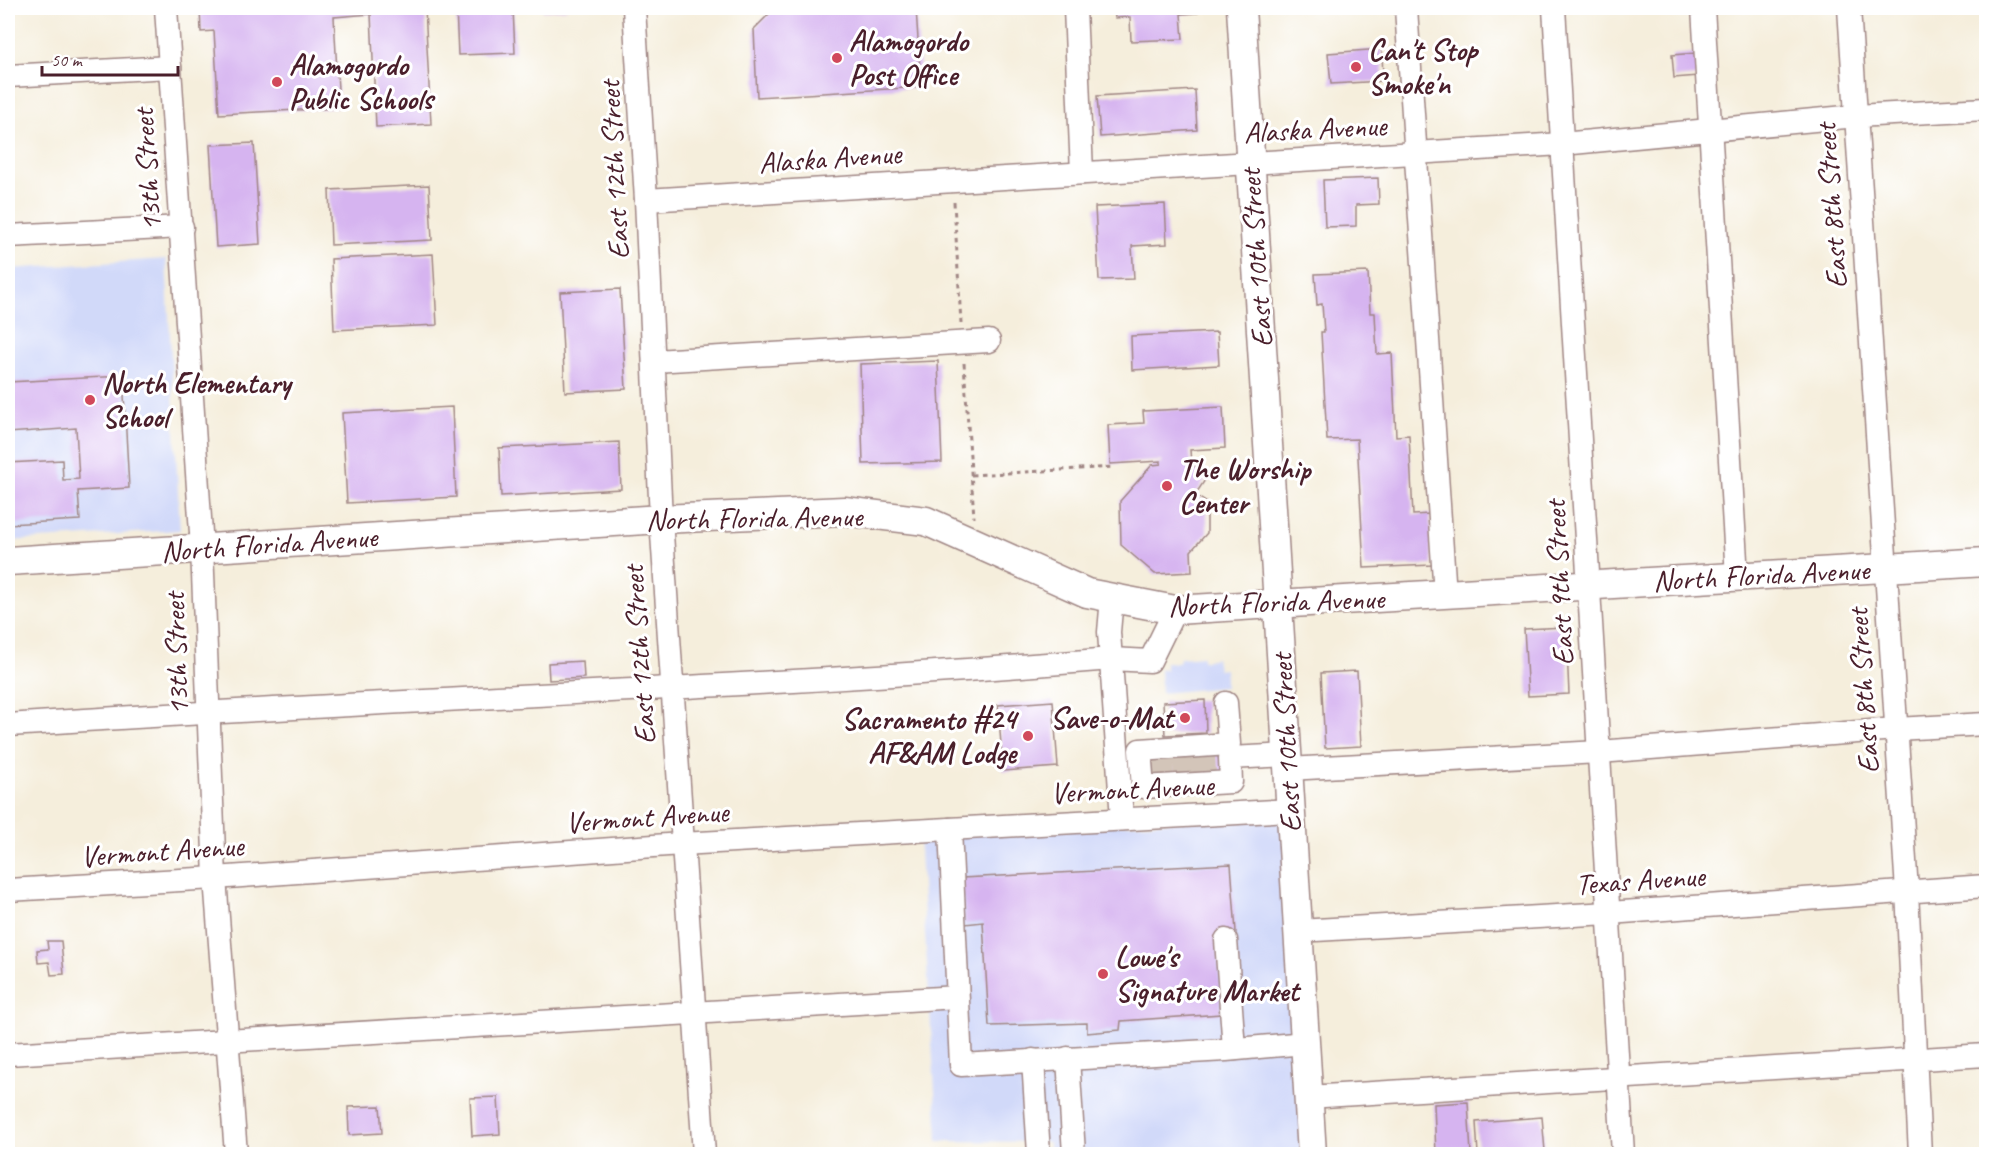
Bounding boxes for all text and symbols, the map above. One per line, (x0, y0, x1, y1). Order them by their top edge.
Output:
place label: Alamogordo Post Office (849, 22, 970, 94)
place label: Can't Stop Smoke'n (1368, 31, 1480, 103)
scale bar (42, 39, 178, 77)
place label: Alamogordo Public Schools (289, 46, 436, 118)
text: 50 m (51, 49, 84, 71)
marker: Alamogordo Post Office (830, 51, 844, 65)
marker: Can't Stop Smoke'n (1349, 60, 1363, 74)
marker: Alamogordo Public Schools (270, 75, 284, 89)
street label: East 12th Street (590, 77, 638, 260)
street label: 13th Street (124, 104, 170, 232)
street label: Alaska Avenue (1243, 106, 1389, 152)
street label: East 8th Street (1806, 119, 1856, 290)
street label: Alaska Avenue (758, 134, 905, 182)
street label: East 10th Street (1231, 164, 1281, 349)
place label: North Elementary School (102, 364, 293, 436)
marker: North Elementary School (83, 393, 97, 407)
place label: The Worship Center (1179, 450, 1313, 522)
marker: The Worship Center (1160, 479, 1174, 493)
street label: East 9th Street (1536, 496, 1582, 667)
street label: North Florida Avenue (645, 497, 865, 539)
street label: North Florida Avenue (160, 517, 381, 571)
street label: North Florida Avenue (1652, 550, 1872, 600)
street label: East 12th Street (614, 561, 664, 746)
street label: North Florida Avenue (1167, 579, 1387, 625)
street label: 13th Street (155, 589, 197, 716)
street label: East 8th Street (1838, 604, 1888, 775)
street label: East 10th Street (1262, 650, 1310, 833)
place label: Save-o-Mat (1050, 699, 1176, 737)
place label: Sacramento #24 AF&AM Lodge (841, 700, 1019, 772)
marker: Save-o-Mat (1178, 711, 1192, 725)
marker: Sacramento #24 AF&AM Lodge (1021, 729, 1035, 743)
street label: Vermont Avenue (1050, 766, 1217, 812)
street label: Vermont Avenue (564, 792, 732, 842)
street label: Vermont Avenue (79, 826, 247, 876)
street label: Texas Avenue (1574, 856, 1708, 903)
place label: Lowe's Signature Market (1115, 938, 1302, 1010)
marker: Lowe's Signature Market (1096, 967, 1110, 981)

